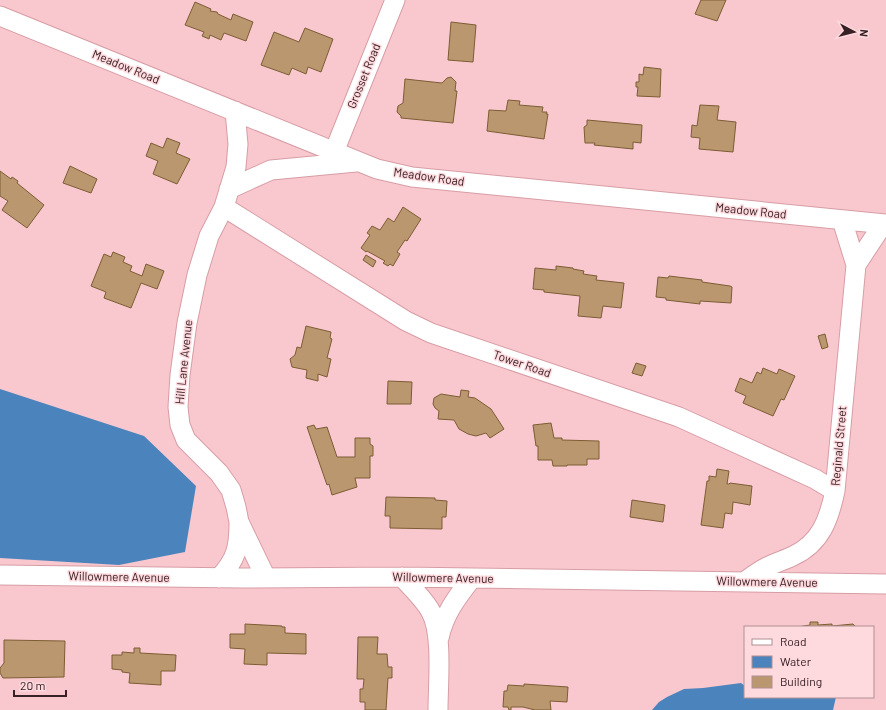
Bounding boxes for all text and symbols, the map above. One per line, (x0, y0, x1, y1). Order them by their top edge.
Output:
north arrow (834, 12, 874, 52)
text: N (858, 29, 871, 38)
street label: Grosset Road (344, 41, 383, 110)
street label: Meadow Road (91, 46, 162, 86)
street label: Meadow Road (393, 164, 466, 188)
street label: Meadow Road (715, 199, 787, 221)
street label: Hill Lane Avenue (172, 319, 194, 405)
street label: Tower Road (491, 347, 553, 380)
street label: Reginald Street (828, 405, 848, 487)
street label: Willowmere Avenue (68, 568, 170, 584)
street label: Willowmere Avenue (392, 569, 494, 585)
street label: Willowmere Avenue (716, 573, 818, 589)
legend (744, 626, 874, 698)
text: Road (780, 634, 807, 648)
text: Water (780, 654, 812, 668)
scale bar (14, 672, 66, 698)
text: Building (780, 674, 822, 688)
text: 20 m (20, 678, 46, 692)

